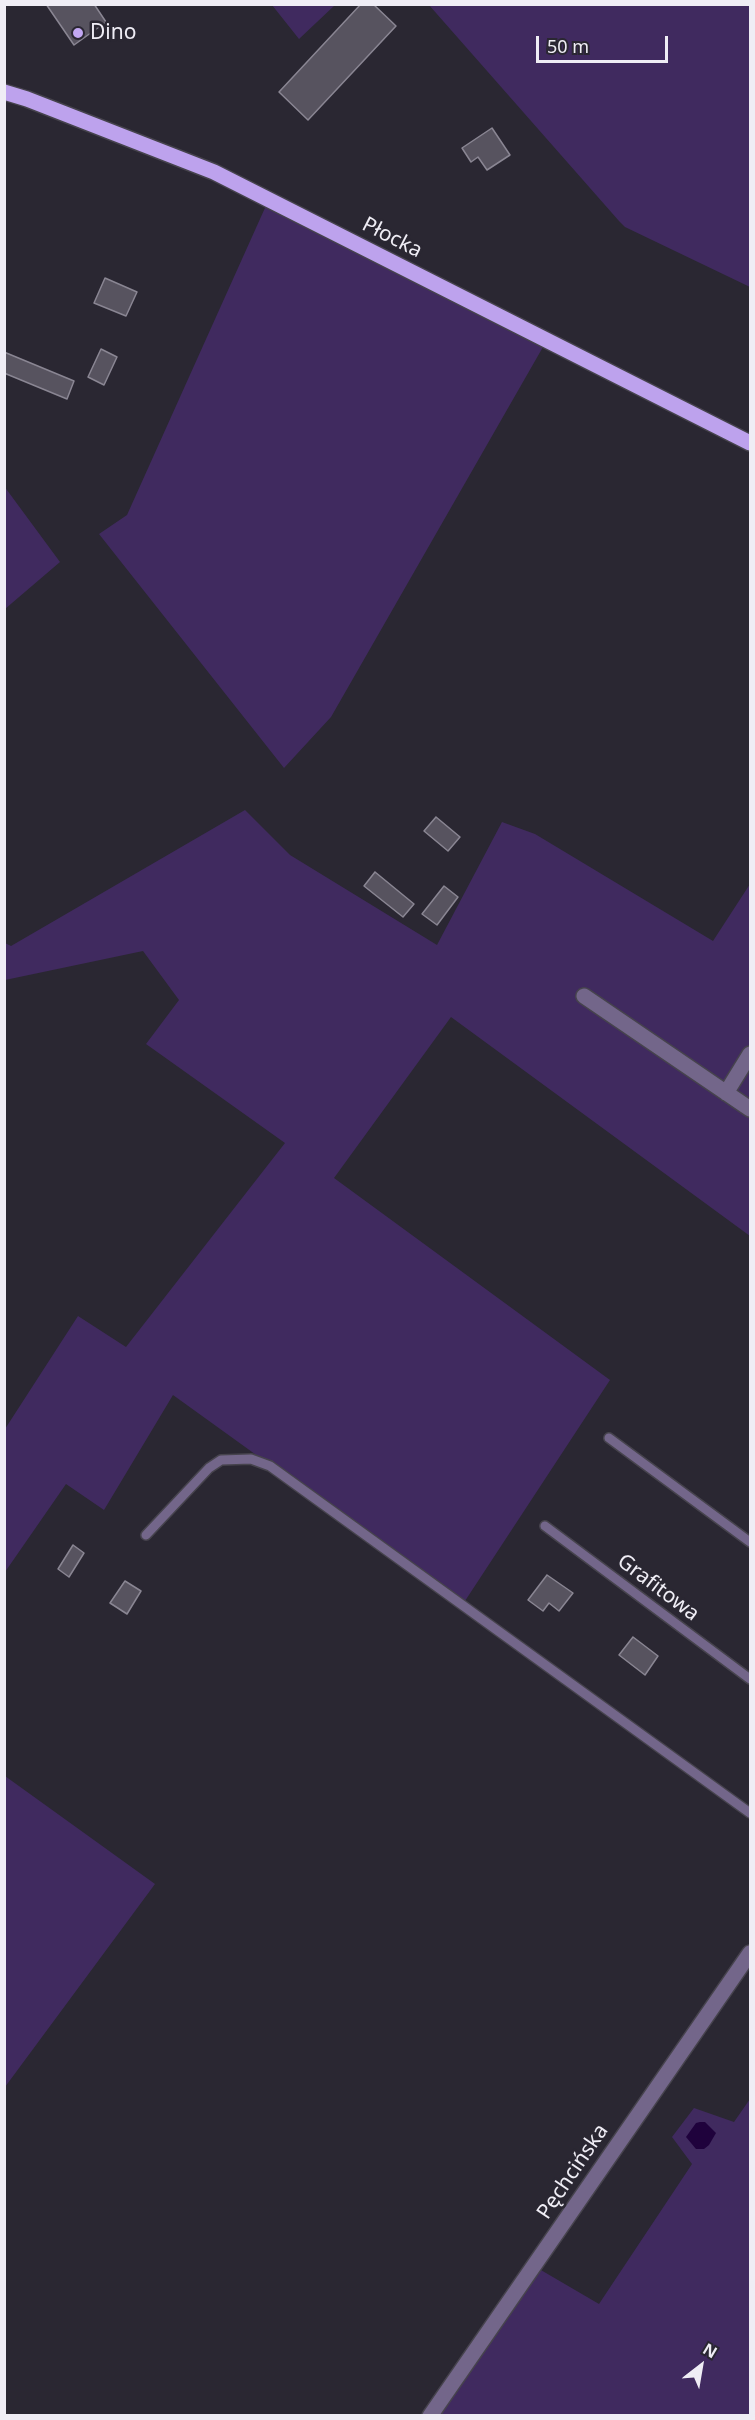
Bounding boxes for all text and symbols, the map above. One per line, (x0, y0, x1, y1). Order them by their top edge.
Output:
place label: Dino (90, 20, 136, 46)
scale bar (539, 24, 671, 62)
marker: Dino (71, 26, 85, 40)
text: 50 m (547, 34, 589, 58)
street label: Płocka (358, 212, 426, 264)
street label: Grafitowa (612, 1549, 704, 1627)
street label: Pęchcińska (532, 2120, 614, 2224)
north arrow (671, 2336, 731, 2396)
text: N (699, 2338, 722, 2363)

